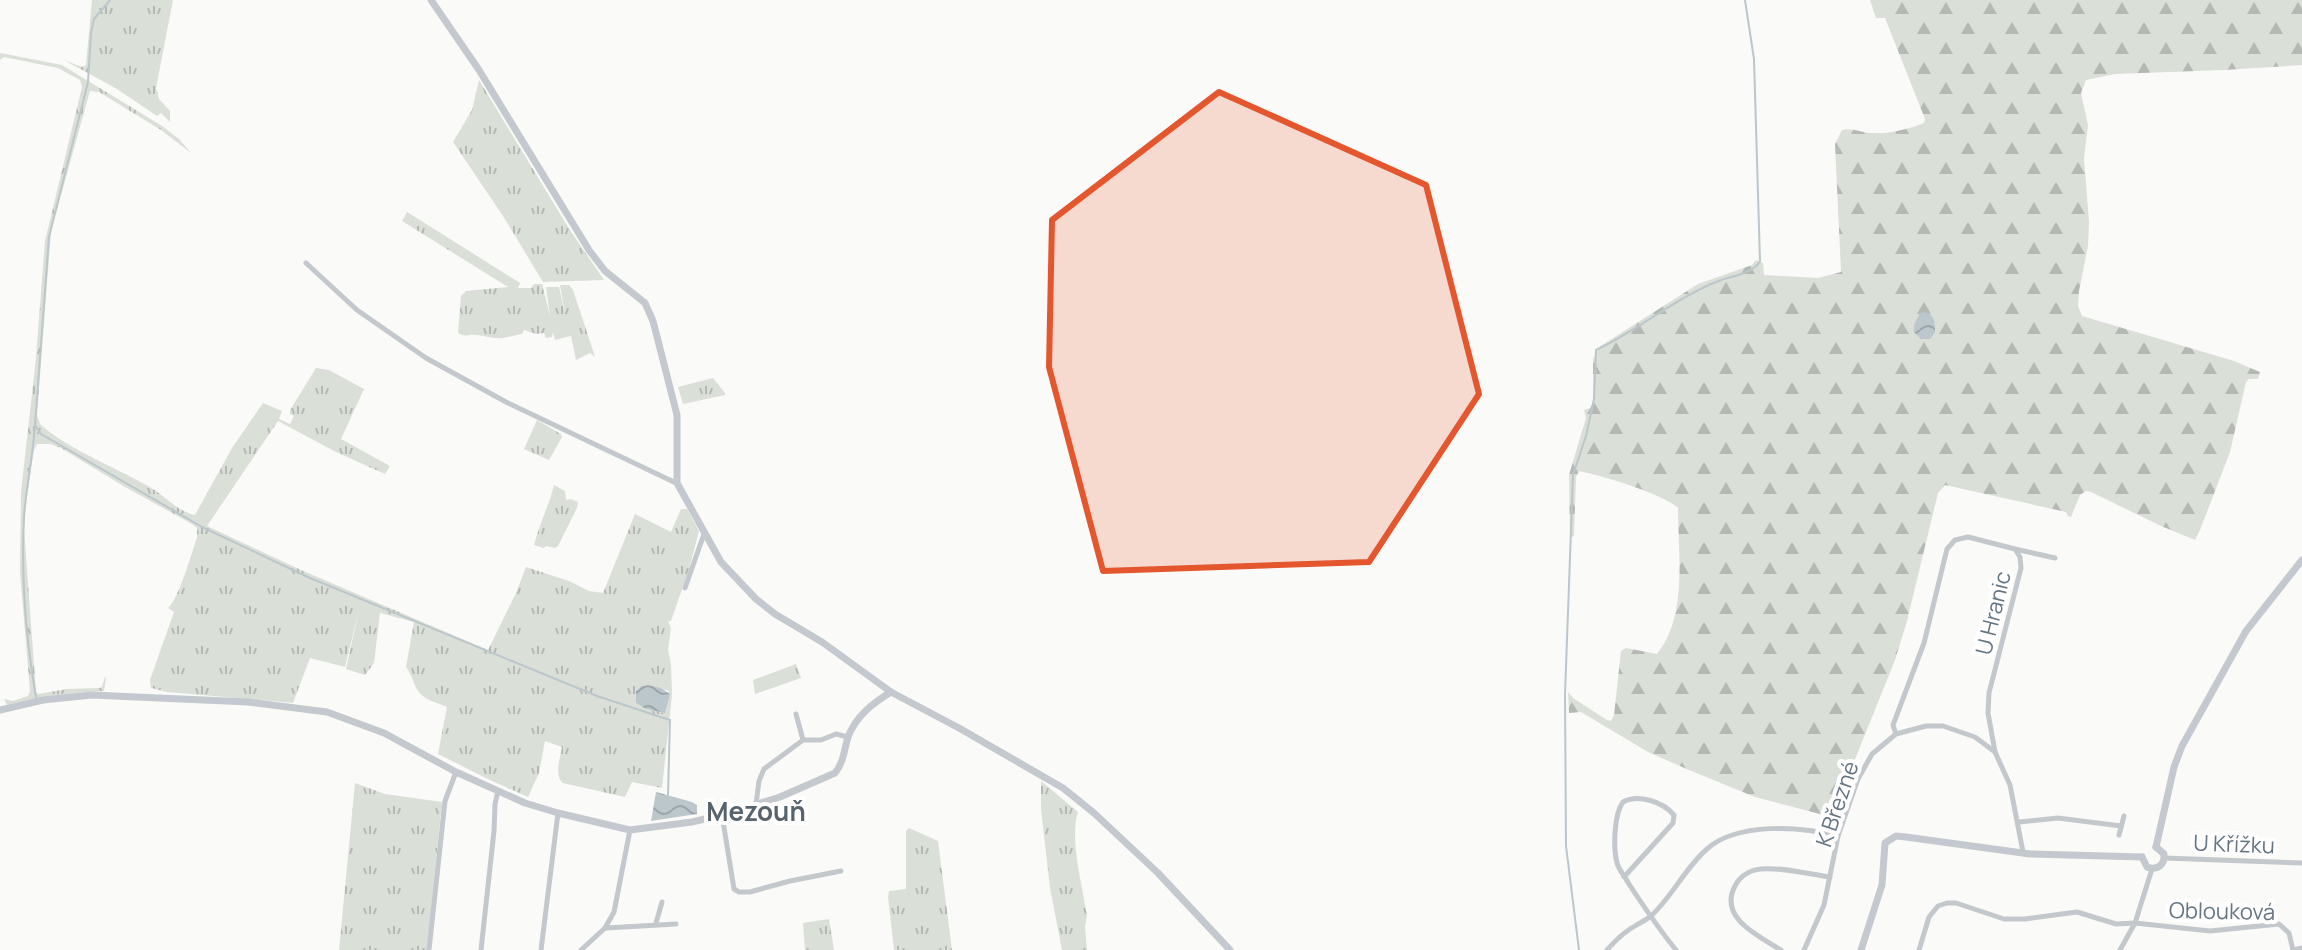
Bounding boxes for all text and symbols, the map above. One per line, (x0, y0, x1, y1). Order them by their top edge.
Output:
street label: U Hranic (1968, 568, 2018, 658)
street label: K Březné (1808, 757, 1866, 851)
district label: Mezouň (706, 793, 806, 829)
street label: U Křížku (2193, 828, 2275, 860)
street label: Oblouková (2169, 895, 2275, 927)

